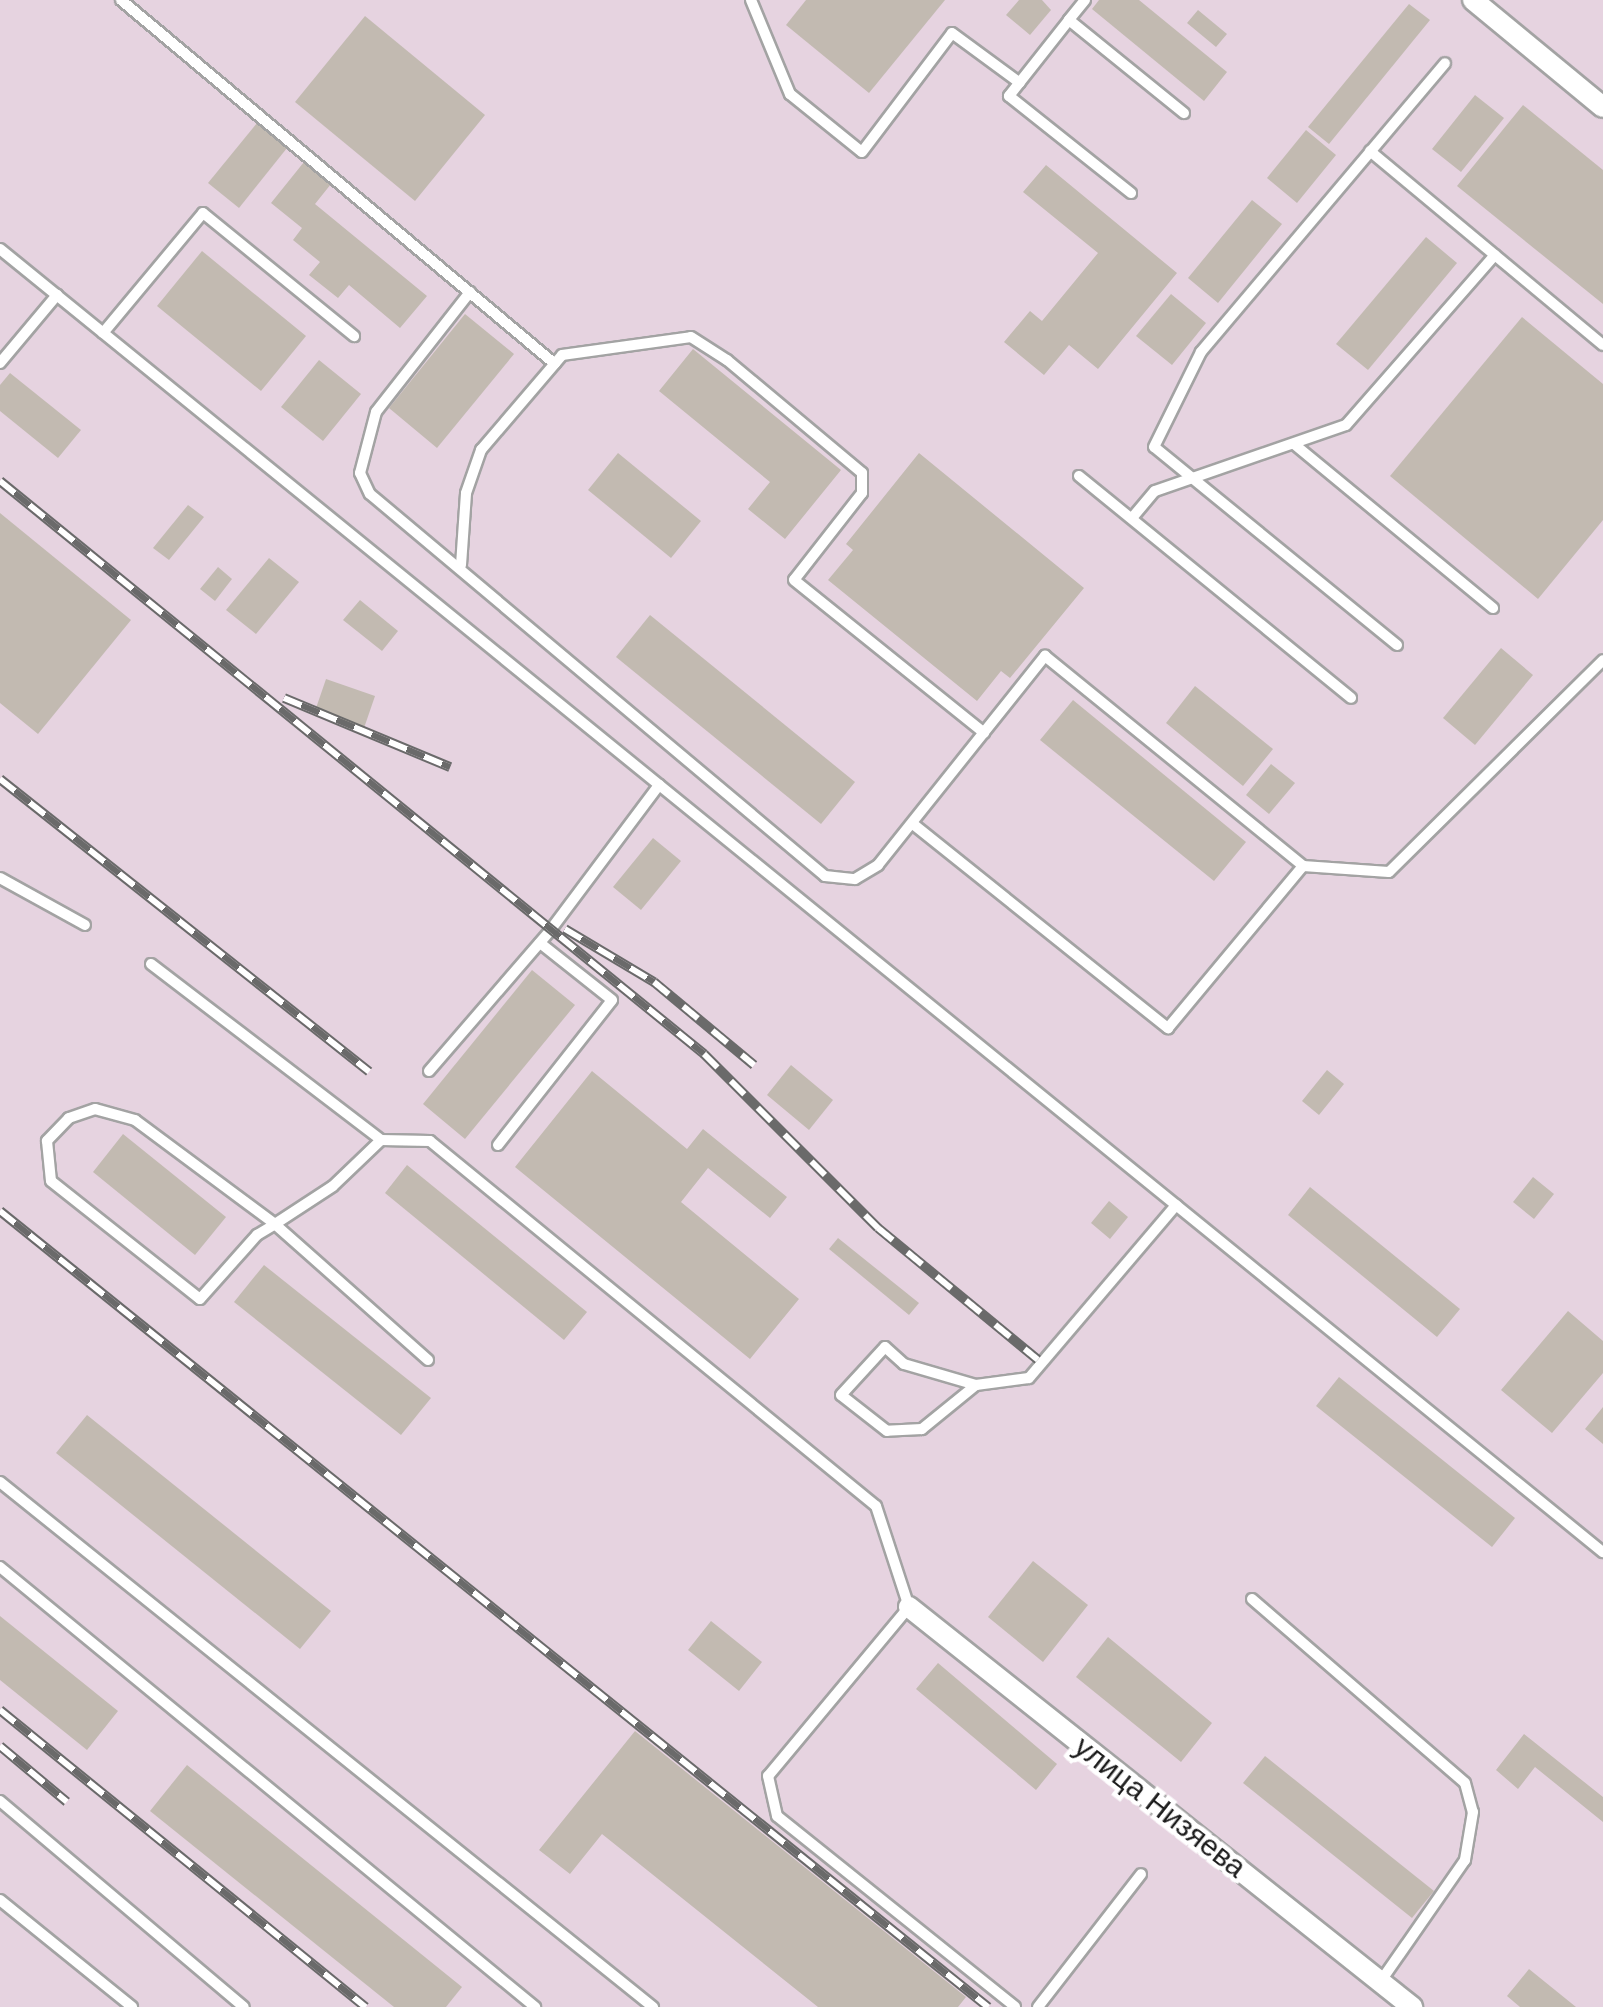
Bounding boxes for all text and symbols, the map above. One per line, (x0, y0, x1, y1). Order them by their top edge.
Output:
street label: улица Низяева (1067, 1729, 1253, 1885)

